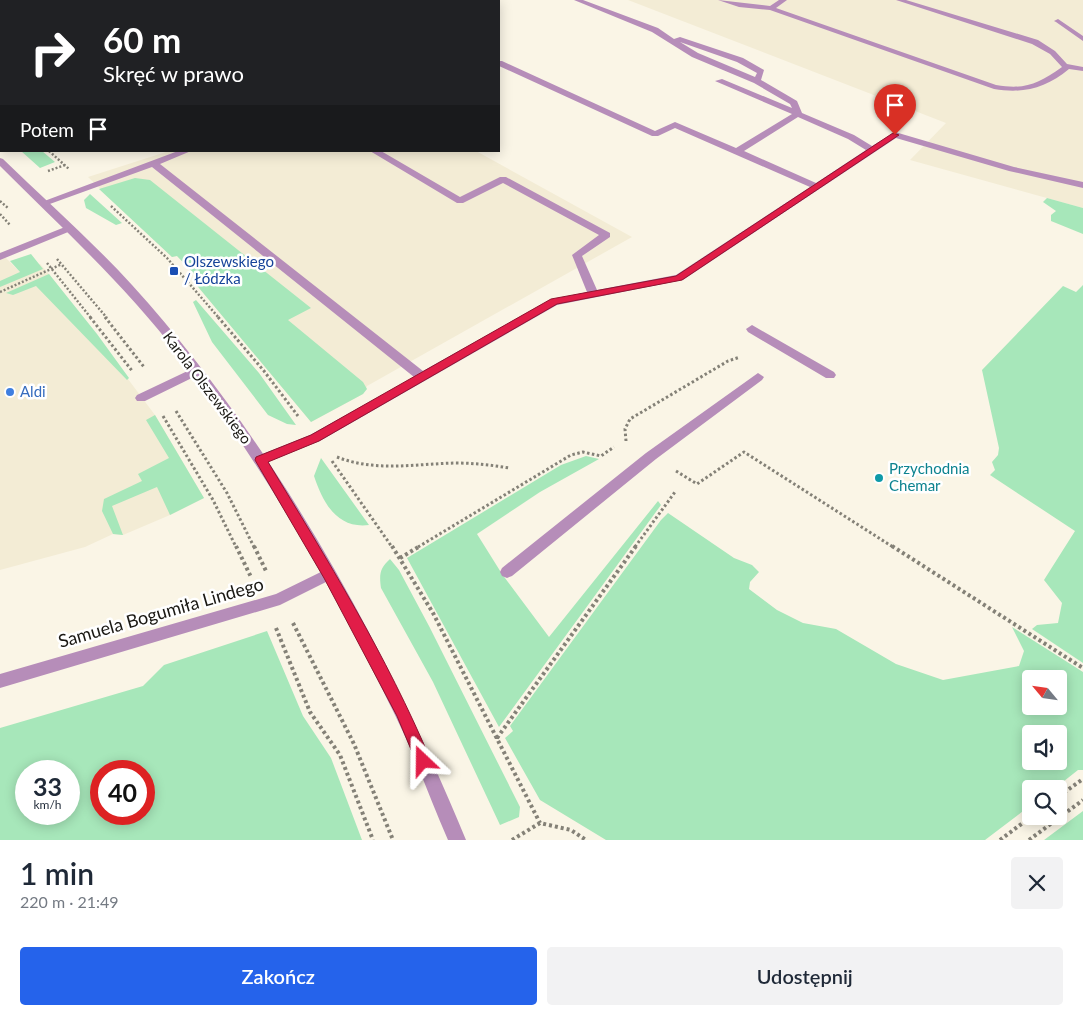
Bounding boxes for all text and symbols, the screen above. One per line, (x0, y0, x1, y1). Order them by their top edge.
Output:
text: 60 m (103, 18, 181, 60)
icon: right (20, 20, 85, 85)
text: Skręć w prawo (103, 60, 244, 87)
pin (874, 84, 916, 135)
icon: arrive (881, 91, 909, 119)
icon: arrive (84, 115, 112, 143)
text: Potem (20, 118, 74, 141)
place label: Olszewskiego / Łódzka (184, 252, 274, 287)
marker: Olszewskiego / Łódzka (168, 265, 180, 277)
street label: Karola Olszewskiego (160, 328, 256, 447)
place label: Aldi (20, 382, 46, 400)
marker: Aldi (4, 386, 16, 398)
place label: Przychodnia Chemar (889, 459, 970, 494)
marker: Przychodnia Chemar (873, 472, 885, 484)
street label: Samuela Bogumiła Lindego (55, 572, 266, 652)
north arrow (1022, 670, 1068, 715)
map controls (1022, 670, 1067, 825)
button: sound (1022, 725, 1067, 770)
position arrow (396, 734, 448, 786)
speed limit sign: 40 (90, 760, 155, 825)
text: 33 (33, 771, 62, 801)
button: search (1022, 780, 1067, 825)
text: km/h (33, 797, 62, 812)
text: 1 min (20, 855, 94, 891)
button: close (1011, 857, 1063, 909)
text: 220 m · 21:49 (20, 892, 119, 911)
button: Zakończ (20, 947, 537, 1005)
button: Udostępnij (547, 947, 1063, 1005)

